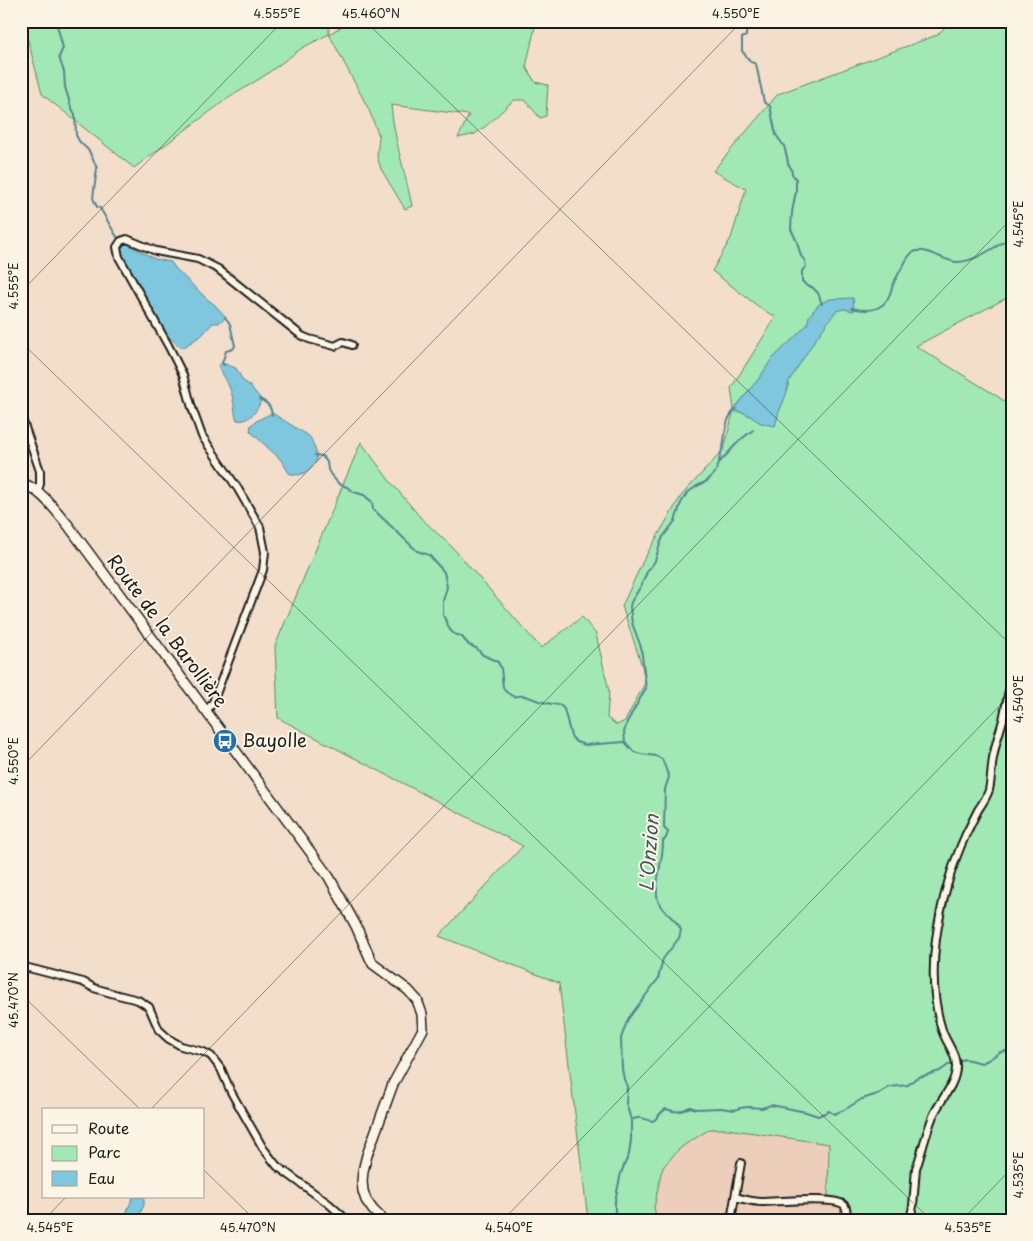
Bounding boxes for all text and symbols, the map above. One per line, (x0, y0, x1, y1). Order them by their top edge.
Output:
text: 4.555°E (254, 4, 300, 22)
text: 45.460°N (342, 4, 400, 22)
text: 4.550°E (712, 4, 760, 22)
text: 4.545°E (1009, 200, 1027, 248)
text: 4.555°E (4, 263, 22, 309)
street label: Route de la Barollière (102, 548, 235, 712)
text: 4.540°E (1009, 675, 1027, 723)
place label: Bayolle (242, 726, 307, 753)
bus stop icon: Bayolle (212, 728, 238, 754)
text: 4.550°E (4, 737, 22, 785)
water label: L'Onzion (631, 812, 665, 892)
text: 45.470°N (4, 972, 22, 1028)
legend (42, 1108, 205, 1198)
text: Route (88, 1116, 129, 1139)
text: Parc (88, 1140, 121, 1163)
text: 4.535°E (1009, 1151, 1027, 1199)
text: Eau (88, 1166, 115, 1189)
text: 4.545°E (26, 1218, 74, 1236)
text: 45.470°N (220, 1218, 276, 1236)
text: 4.540°E (485, 1218, 533, 1236)
text: 4.535°E (944, 1218, 992, 1236)

